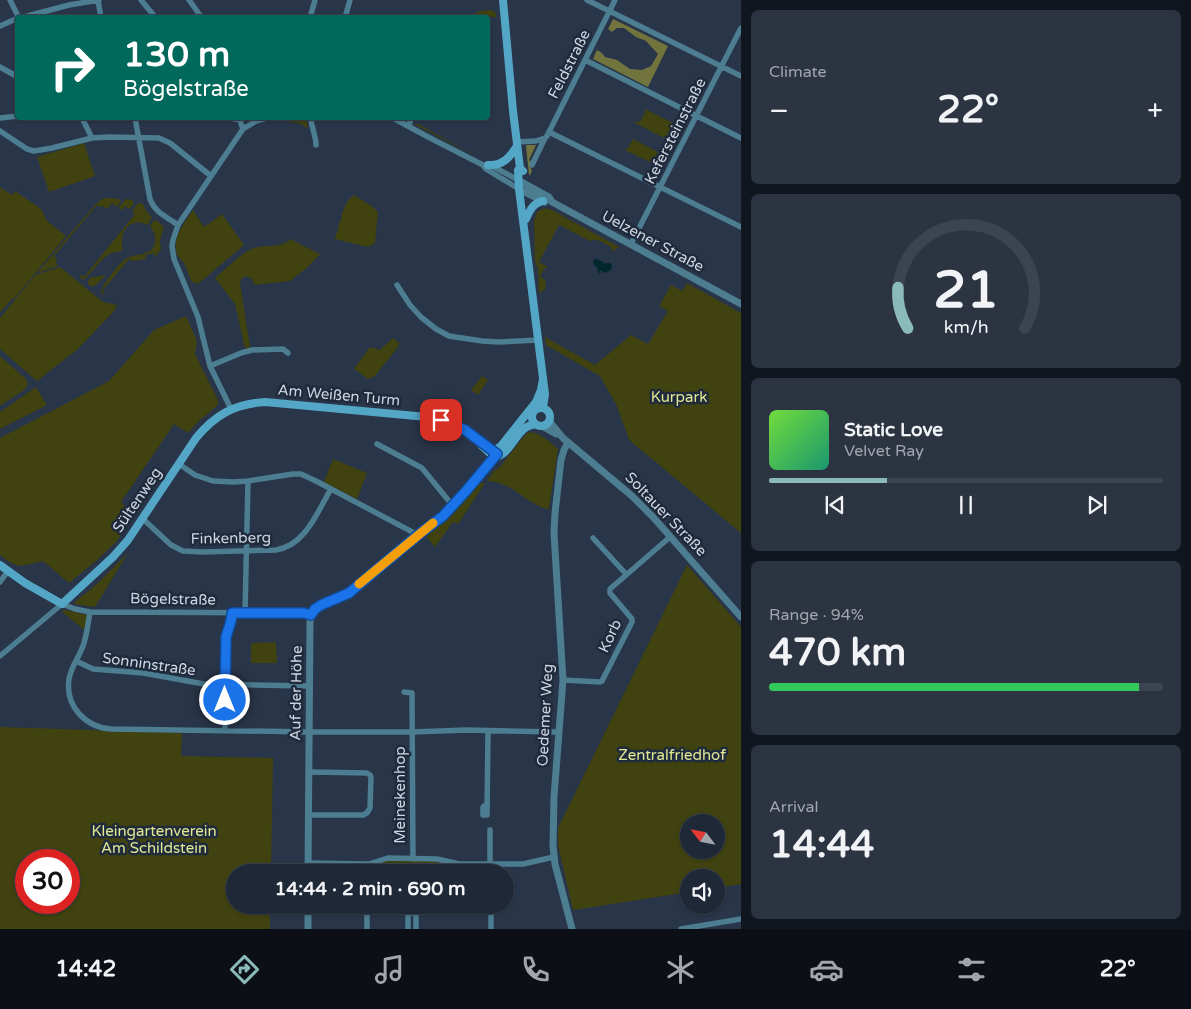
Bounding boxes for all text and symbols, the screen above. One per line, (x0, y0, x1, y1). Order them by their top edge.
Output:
street label: Feldstraße (544, 27, 594, 101)
text: 130 m (123, 34, 230, 76)
icon: right (40, 35, 105, 100)
text: Climate (769, 62, 827, 82)
street label: Kefersteinstraße (640, 75, 710, 187)
text: Bögelstraße (123, 76, 249, 102)
text: 22° (937, 87, 999, 133)
text: − (769, 94, 789, 128)
text: + (1147, 94, 1163, 128)
street label: Uelzener Straße (599, 207, 707, 275)
text: 21 (933, 259, 999, 322)
text: km/h (944, 317, 988, 338)
street label: Am Weißen Turm (277, 381, 401, 409)
park label: Kurpark (651, 388, 707, 406)
pin (420, 399, 462, 441)
icon: arrive (427, 406, 455, 434)
text: Static Love (844, 419, 943, 441)
text: Velvet Ray (844, 441, 924, 461)
street label: Sültenweg (109, 464, 165, 536)
street label: Soltauer Straße (621, 468, 711, 560)
icon: previous (821, 491, 849, 519)
icon: pause (952, 491, 980, 519)
icon: next (1083, 491, 1111, 519)
street label: Finkenberg (191, 528, 271, 548)
street label: Bögelstraße (130, 589, 216, 609)
text: Range · 94% (769, 605, 864, 625)
street label: Korb (595, 617, 625, 655)
text: 470 km (769, 630, 906, 676)
street label: Auf der Höhe (286, 645, 306, 741)
street label: Sonninstraße (101, 649, 197, 679)
street label: Oedemer Weg (533, 663, 557, 767)
position arrow (198, 673, 250, 725)
street label: Meinekenhop (391, 746, 409, 844)
park label: Zentralfriedhof (618, 746, 726, 764)
text: Arrival (769, 797, 818, 817)
north arrow (680, 814, 725, 859)
map controls (680, 814, 725, 914)
park label: Kleingartenverein Am Schildstein (91, 822, 217, 857)
text: 14:44 (769, 822, 874, 868)
speed limit sign: 30 (15, 849, 80, 914)
button: sound (680, 869, 725, 914)
text: 14:44 · 2 min · 690 m (274, 878, 466, 900)
icon: directions (227, 952, 262, 987)
icon: music (372, 952, 407, 987)
icon: phone (518, 952, 553, 987)
icon: climate (663, 952, 698, 987)
icon: car (809, 952, 844, 987)
icon: filters (954, 952, 989, 987)
text: 14:42 (55, 956, 116, 982)
text: 22° (1100, 956, 1136, 982)

